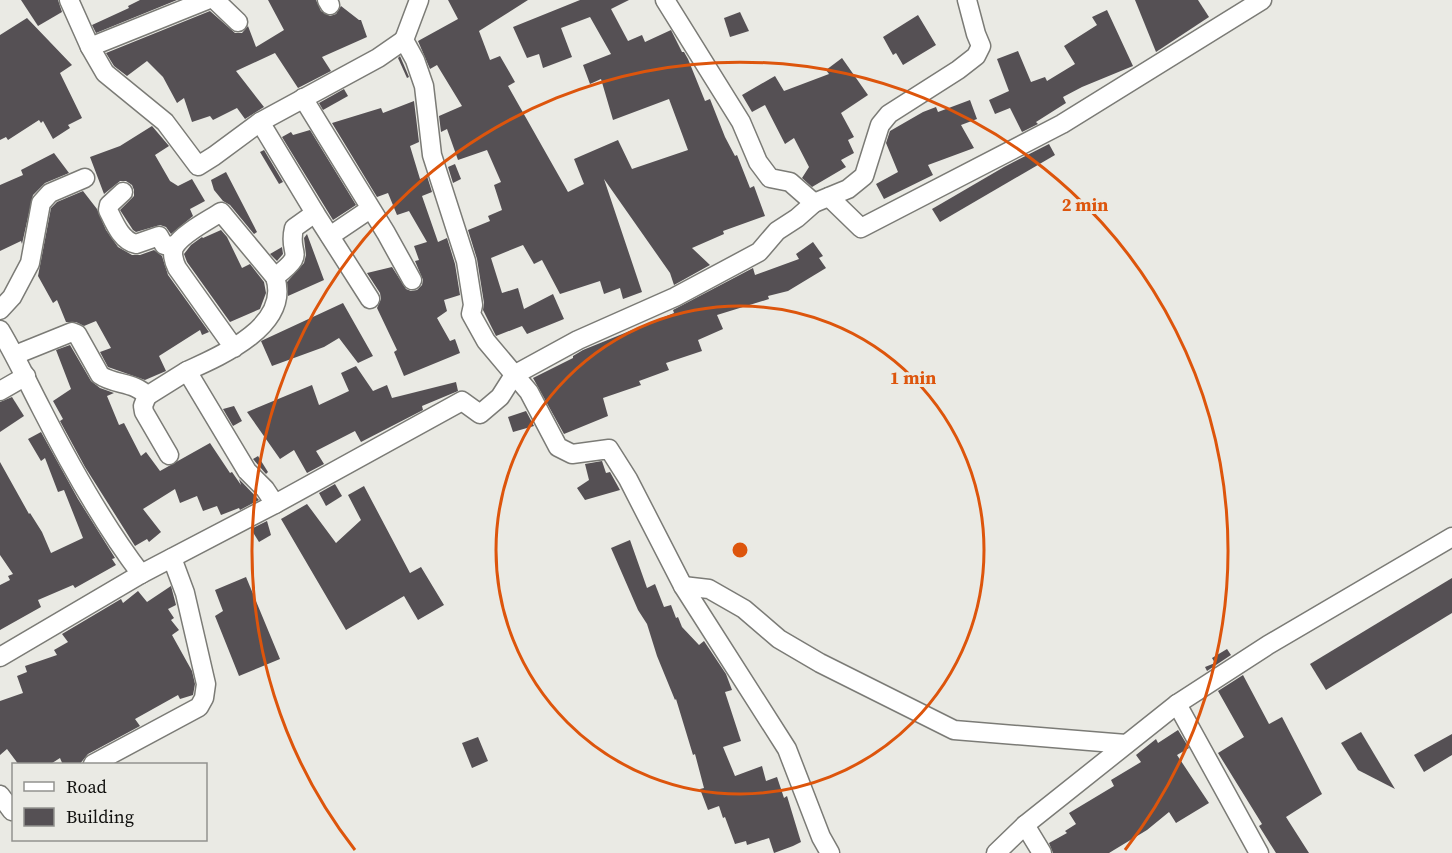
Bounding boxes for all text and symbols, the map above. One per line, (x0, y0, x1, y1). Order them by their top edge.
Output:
text: 2 min (1062, 192, 1108, 217)
text: 1 min (890, 365, 936, 390)
centre of rings (730, 540, 750, 560)
legend (12, 763, 207, 841)
text: Road (66, 774, 107, 799)
text: Building (66, 804, 134, 829)

